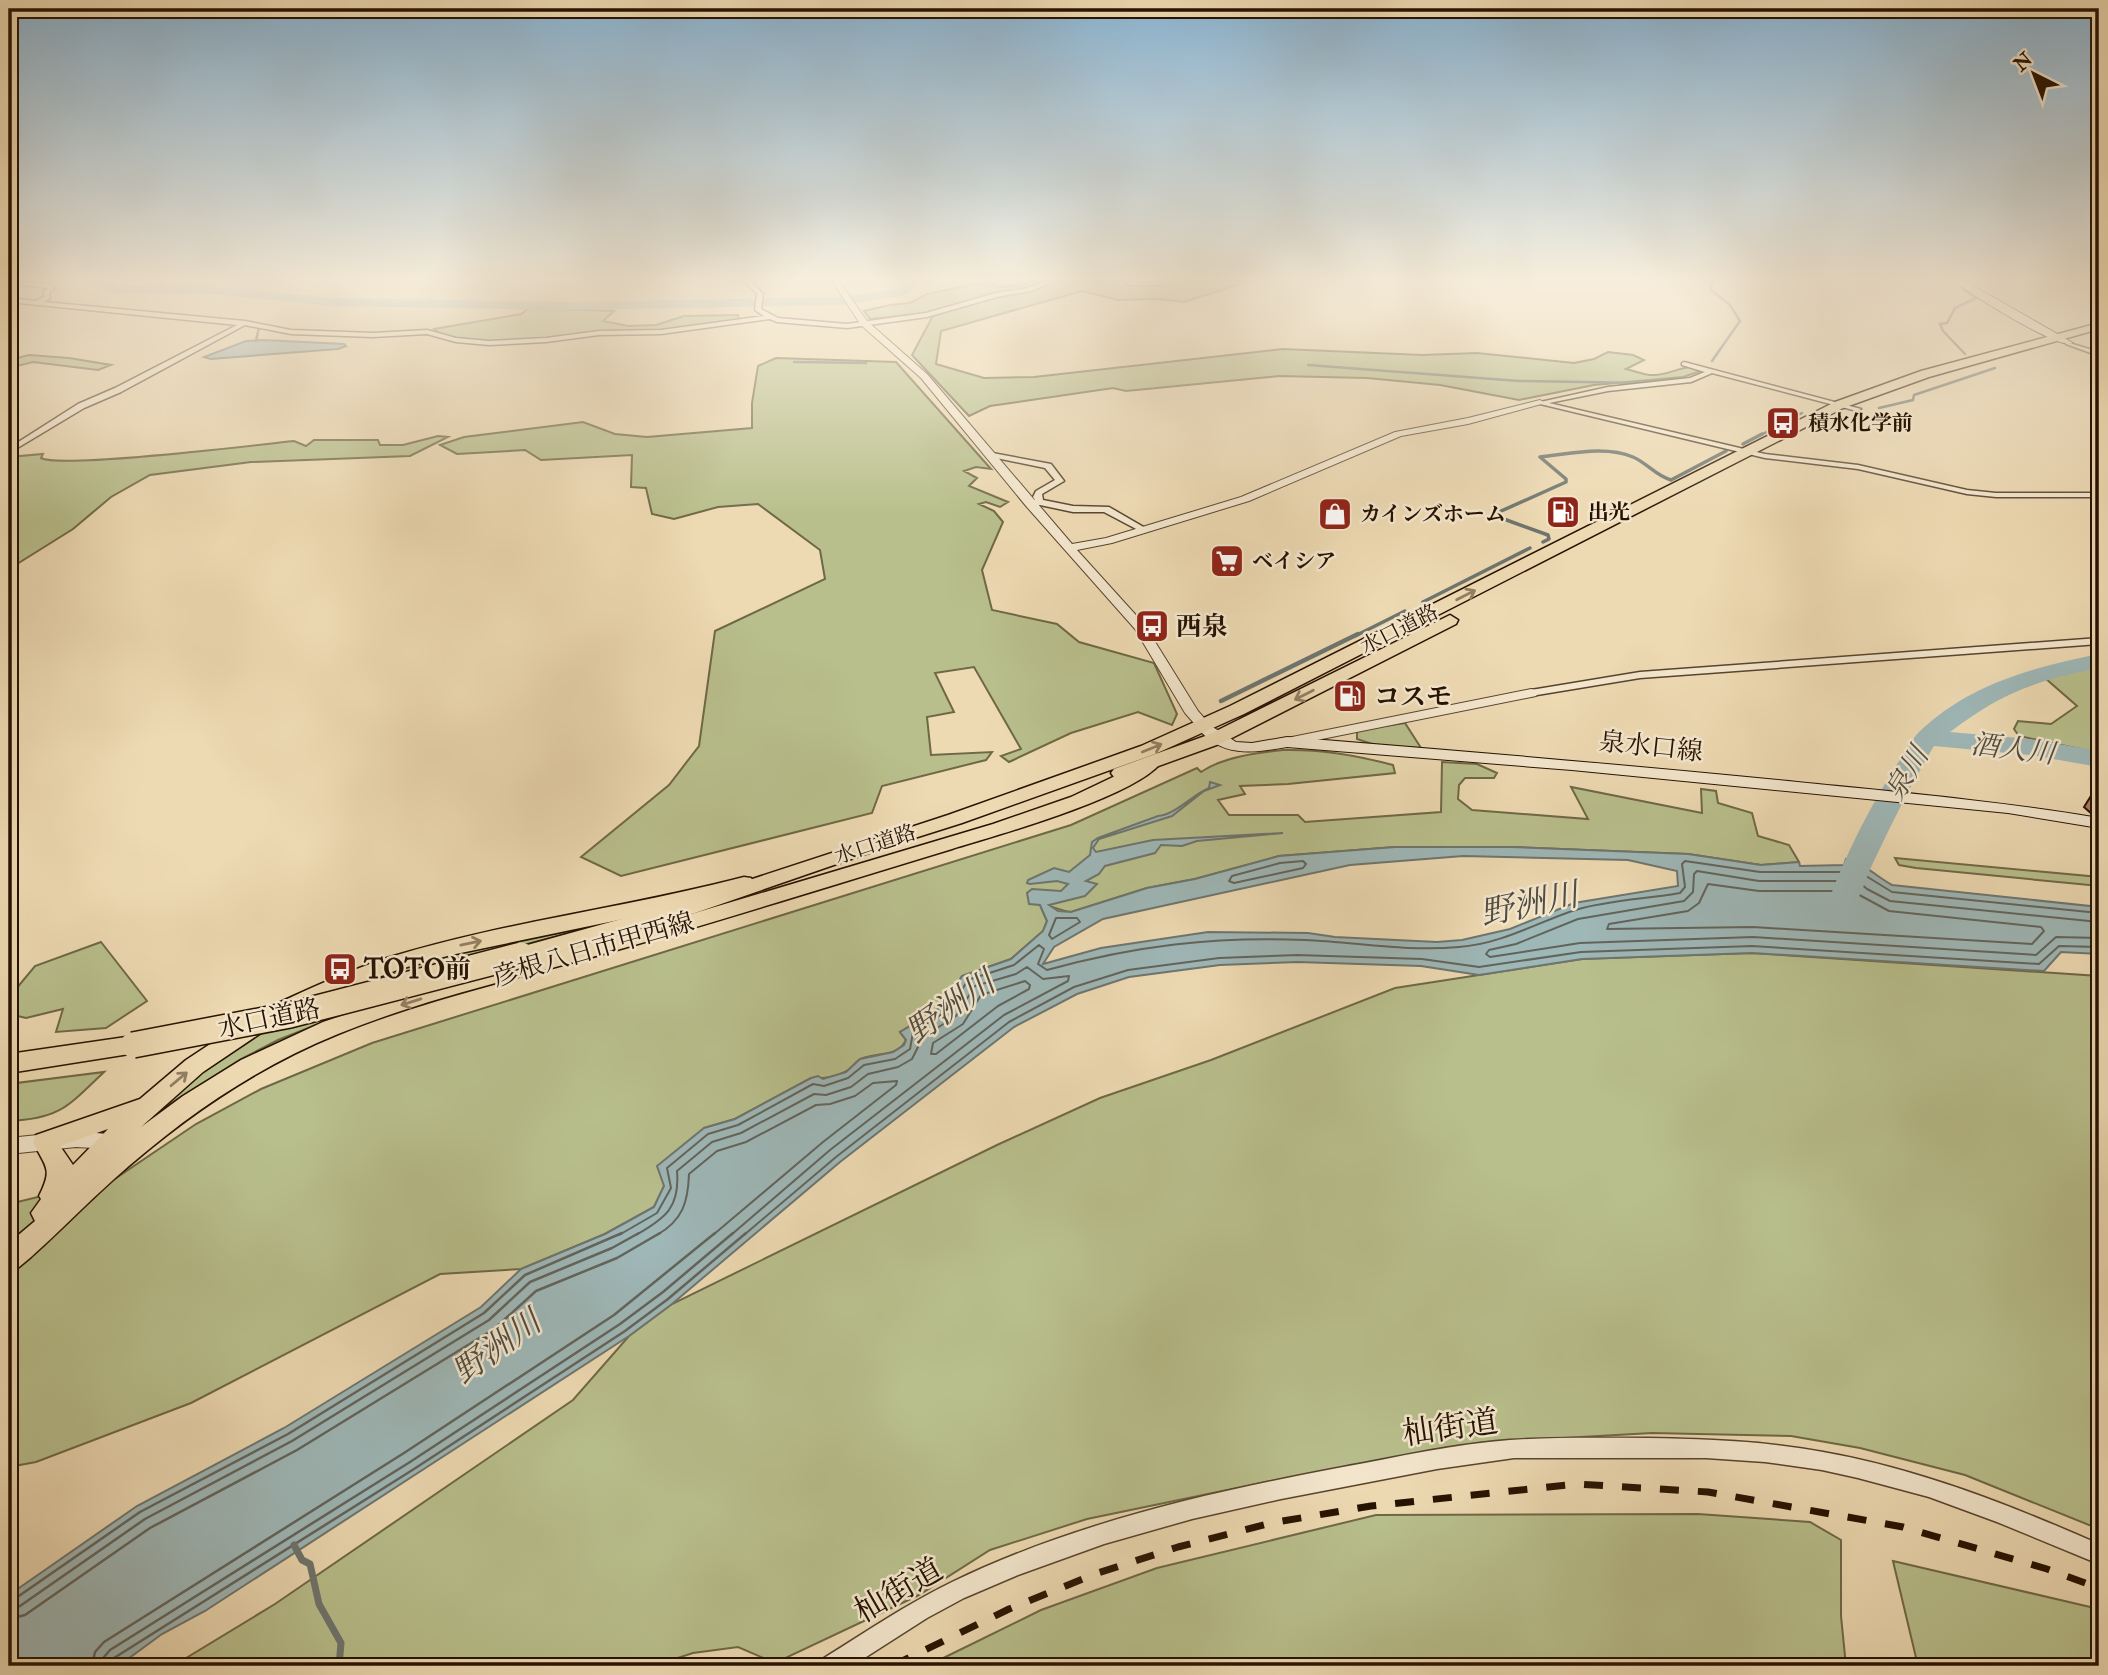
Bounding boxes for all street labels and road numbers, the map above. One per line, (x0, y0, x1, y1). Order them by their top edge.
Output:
street label: 水口道路 (1356, 598, 1443, 661)
street label: 泉水口線 (1598, 726, 1704, 768)
street label: 水口道路 (831, 819, 919, 870)
street label: 彦根八日市甲西線 (489, 906, 698, 994)
street label: 水口道路 (215, 993, 323, 1045)
street label: 杣街道 (1400, 1402, 1500, 1454)
street label: 杣街道 (847, 1550, 950, 1632)

